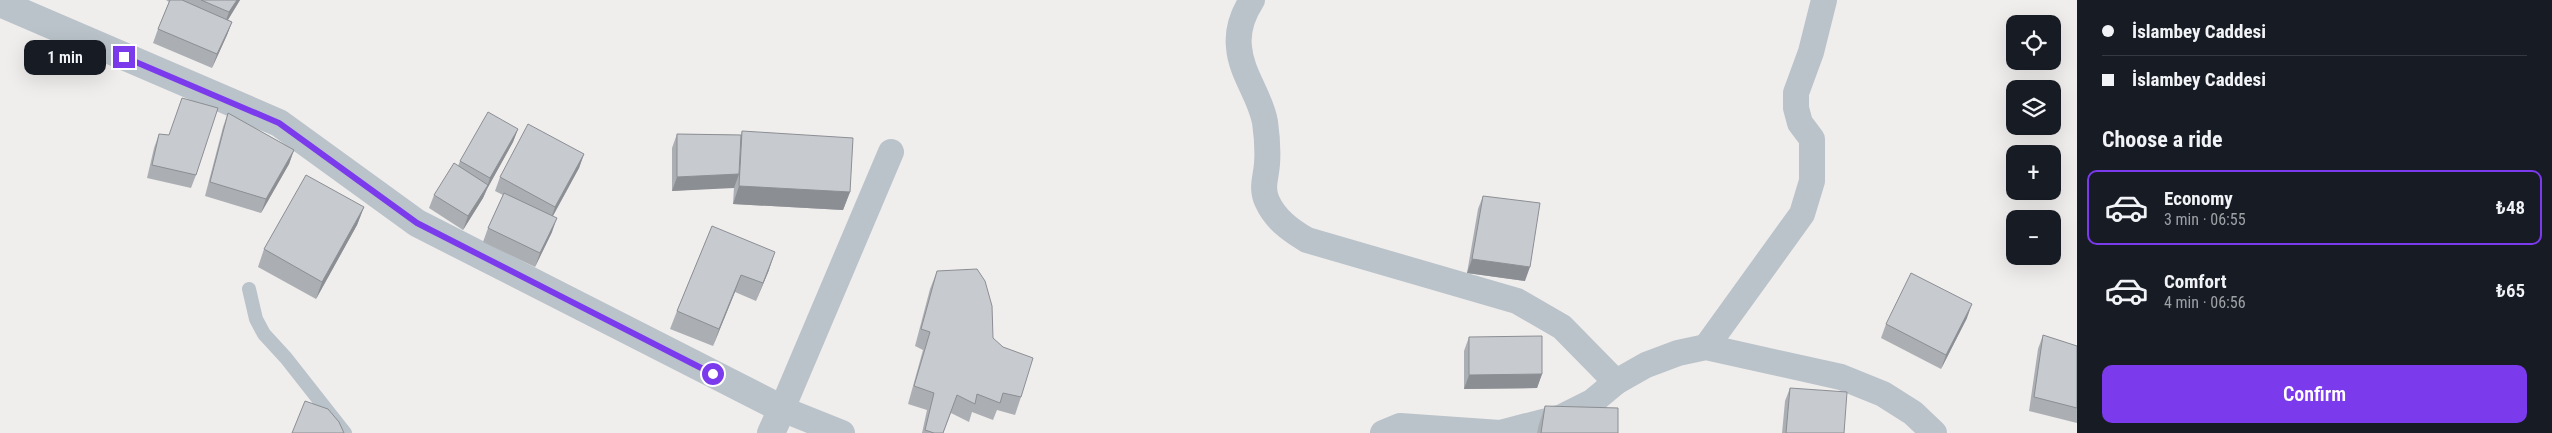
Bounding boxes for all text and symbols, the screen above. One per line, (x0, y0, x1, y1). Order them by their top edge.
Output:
map controls (2006, 15, 2061, 265)
button: locate (2006, 15, 2061, 70)
text: İslambey Caddesi (2132, 20, 2266, 43)
callout: 1 min (24, 40, 106, 74)
route end (113, 46, 135, 68)
text: 1 min (47, 48, 83, 67)
text: İslambey Caddesi (2132, 68, 2266, 91)
button: layers (2006, 80, 2061, 135)
text: Choose a ride (2102, 127, 2223, 152)
button: + (2006, 145, 2061, 200)
icon: car (2104, 185, 2149, 230)
text: Economy (2164, 187, 2233, 210)
text: ₺48 (2496, 196, 2525, 219)
button: − (2006, 210, 2061, 265)
text: 3 min · 06:55 (2164, 210, 2246, 229)
icon: car (2104, 268, 2149, 313)
text: Comfort (2164, 270, 2227, 293)
text: ₺65 (2496, 279, 2525, 302)
text: 4 min · 06:56 (2164, 293, 2246, 312)
route start (702, 363, 724, 385)
button: Confirm (2102, 365, 2527, 423)

